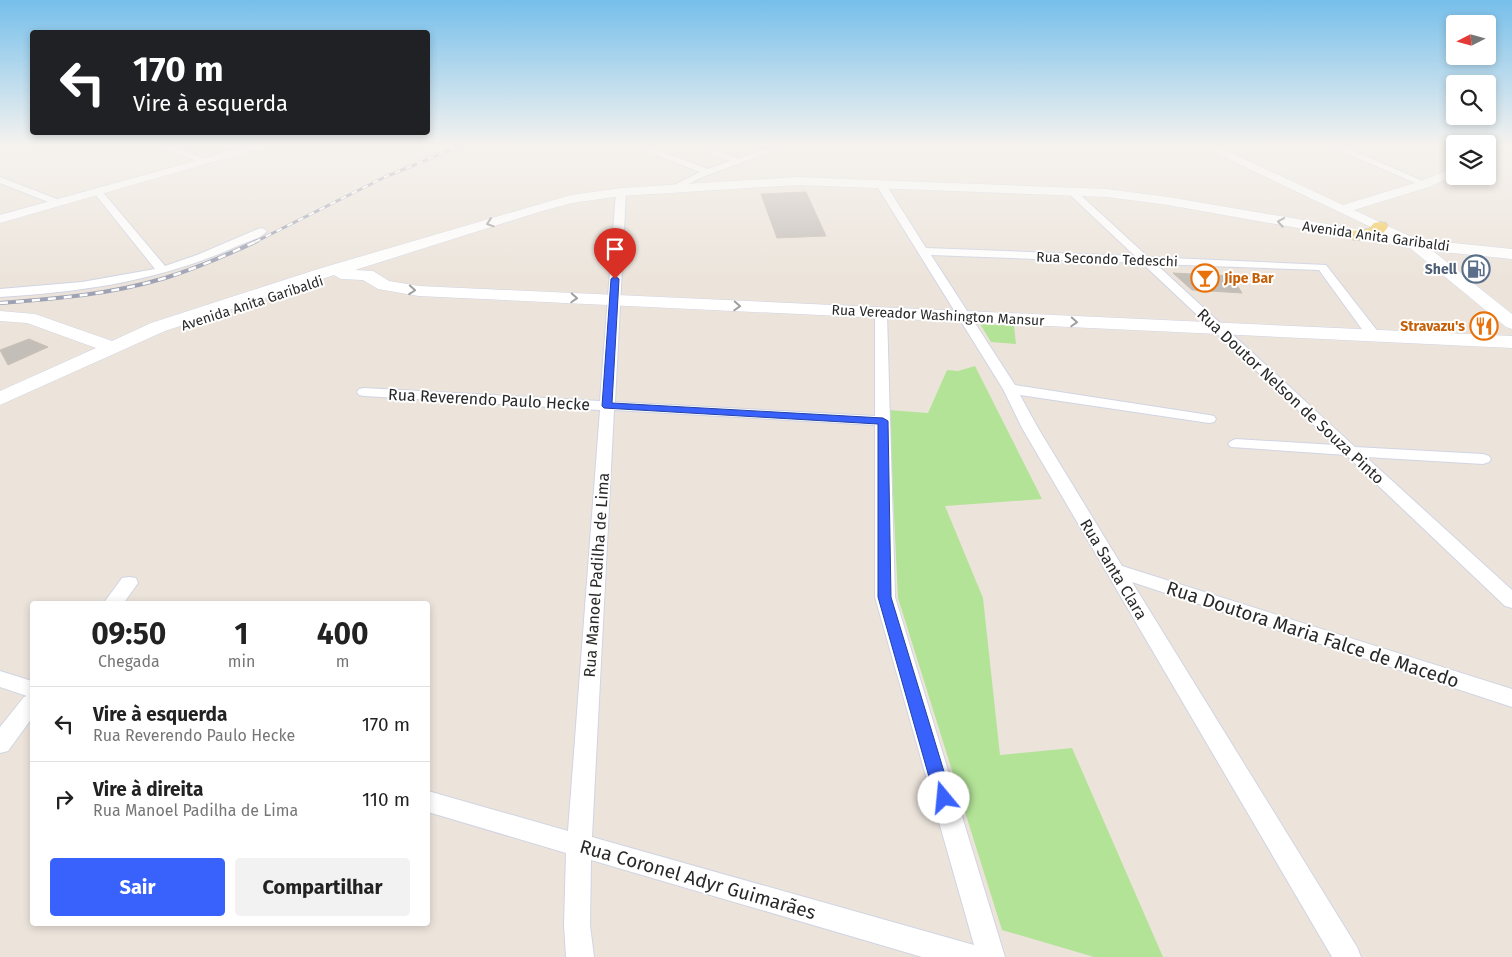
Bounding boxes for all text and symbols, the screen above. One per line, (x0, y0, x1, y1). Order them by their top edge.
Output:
north arrow (1446, 15, 1496, 65)
map controls (1446, 15, 1496, 185)
text: 170 m (133, 48, 224, 90)
icon: left (50, 50, 115, 115)
button: search (1446, 75, 1496, 125)
text: Vire à esquerda (133, 90, 288, 117)
button: layers (1446, 135, 1496, 185)
one-way arrow (486, 217, 495, 227)
one-way arrow (1276, 217, 1285, 227)
street label: Avenida Anita Garibaldi (1301, 218, 1451, 255)
pin (594, 228, 636, 279)
icon: arrive (601, 235, 629, 263)
street label: Rua Secondo Tedeschi (1036, 249, 1178, 270)
fuel station icon: Shell (1461, 254, 1491, 284)
place label: Shell (1425, 261, 1458, 278)
bar icon: Jipe Bar (1190, 263, 1220, 293)
place label: Jipe Bar (1223, 270, 1274, 287)
street label: Avenida Anita Garibaldi (179, 272, 325, 335)
one-way arrow (408, 285, 416, 296)
one-way arrow (571, 293, 579, 304)
one-way arrow (733, 300, 741, 311)
street label: Rua Vereador Washington Mansur (831, 301, 1046, 330)
street label: Rua Doutor Nelson de Souza Pinto (1193, 305, 1388, 488)
restaurant icon: Stravazu's (1469, 311, 1499, 341)
one-way arrow (1070, 316, 1078, 327)
place label: Stravazu's (1400, 318, 1465, 335)
street label: Rua Reverendo Paulo Hecke (388, 385, 590, 414)
street label: Rua Manoel Padilha de Lima (580, 472, 613, 678)
street label: Rua Santa Clara (1076, 516, 1151, 623)
street label: Rua Doutora Maria Falce de Macedo (1164, 576, 1462, 693)
text: 09:50 (91, 616, 166, 652)
text: 1 (235, 616, 248, 652)
text: 400 (317, 616, 369, 652)
text: Chegada (98, 652, 160, 671)
text: min (228, 652, 255, 671)
text: m (336, 652, 350, 671)
text: Vire à esquerda (93, 703, 227, 726)
icon: left (50, 710, 78, 738)
text: 170 m (362, 713, 410, 736)
text: Rua Reverendo Paulo Hecke (93, 726, 295, 745)
position arrow (917, 771, 969, 823)
text: Vire à direita (93, 778, 203, 801)
icon: right (50, 785, 78, 813)
text: 110 m (362, 788, 410, 811)
text: Rua Manoel Padilha de Lima (93, 801, 298, 820)
street label: Rua Coronel Adyr Guimarães (577, 835, 819, 924)
button: Sair (50, 858, 225, 916)
button: Compartilhar (235, 858, 410, 916)

